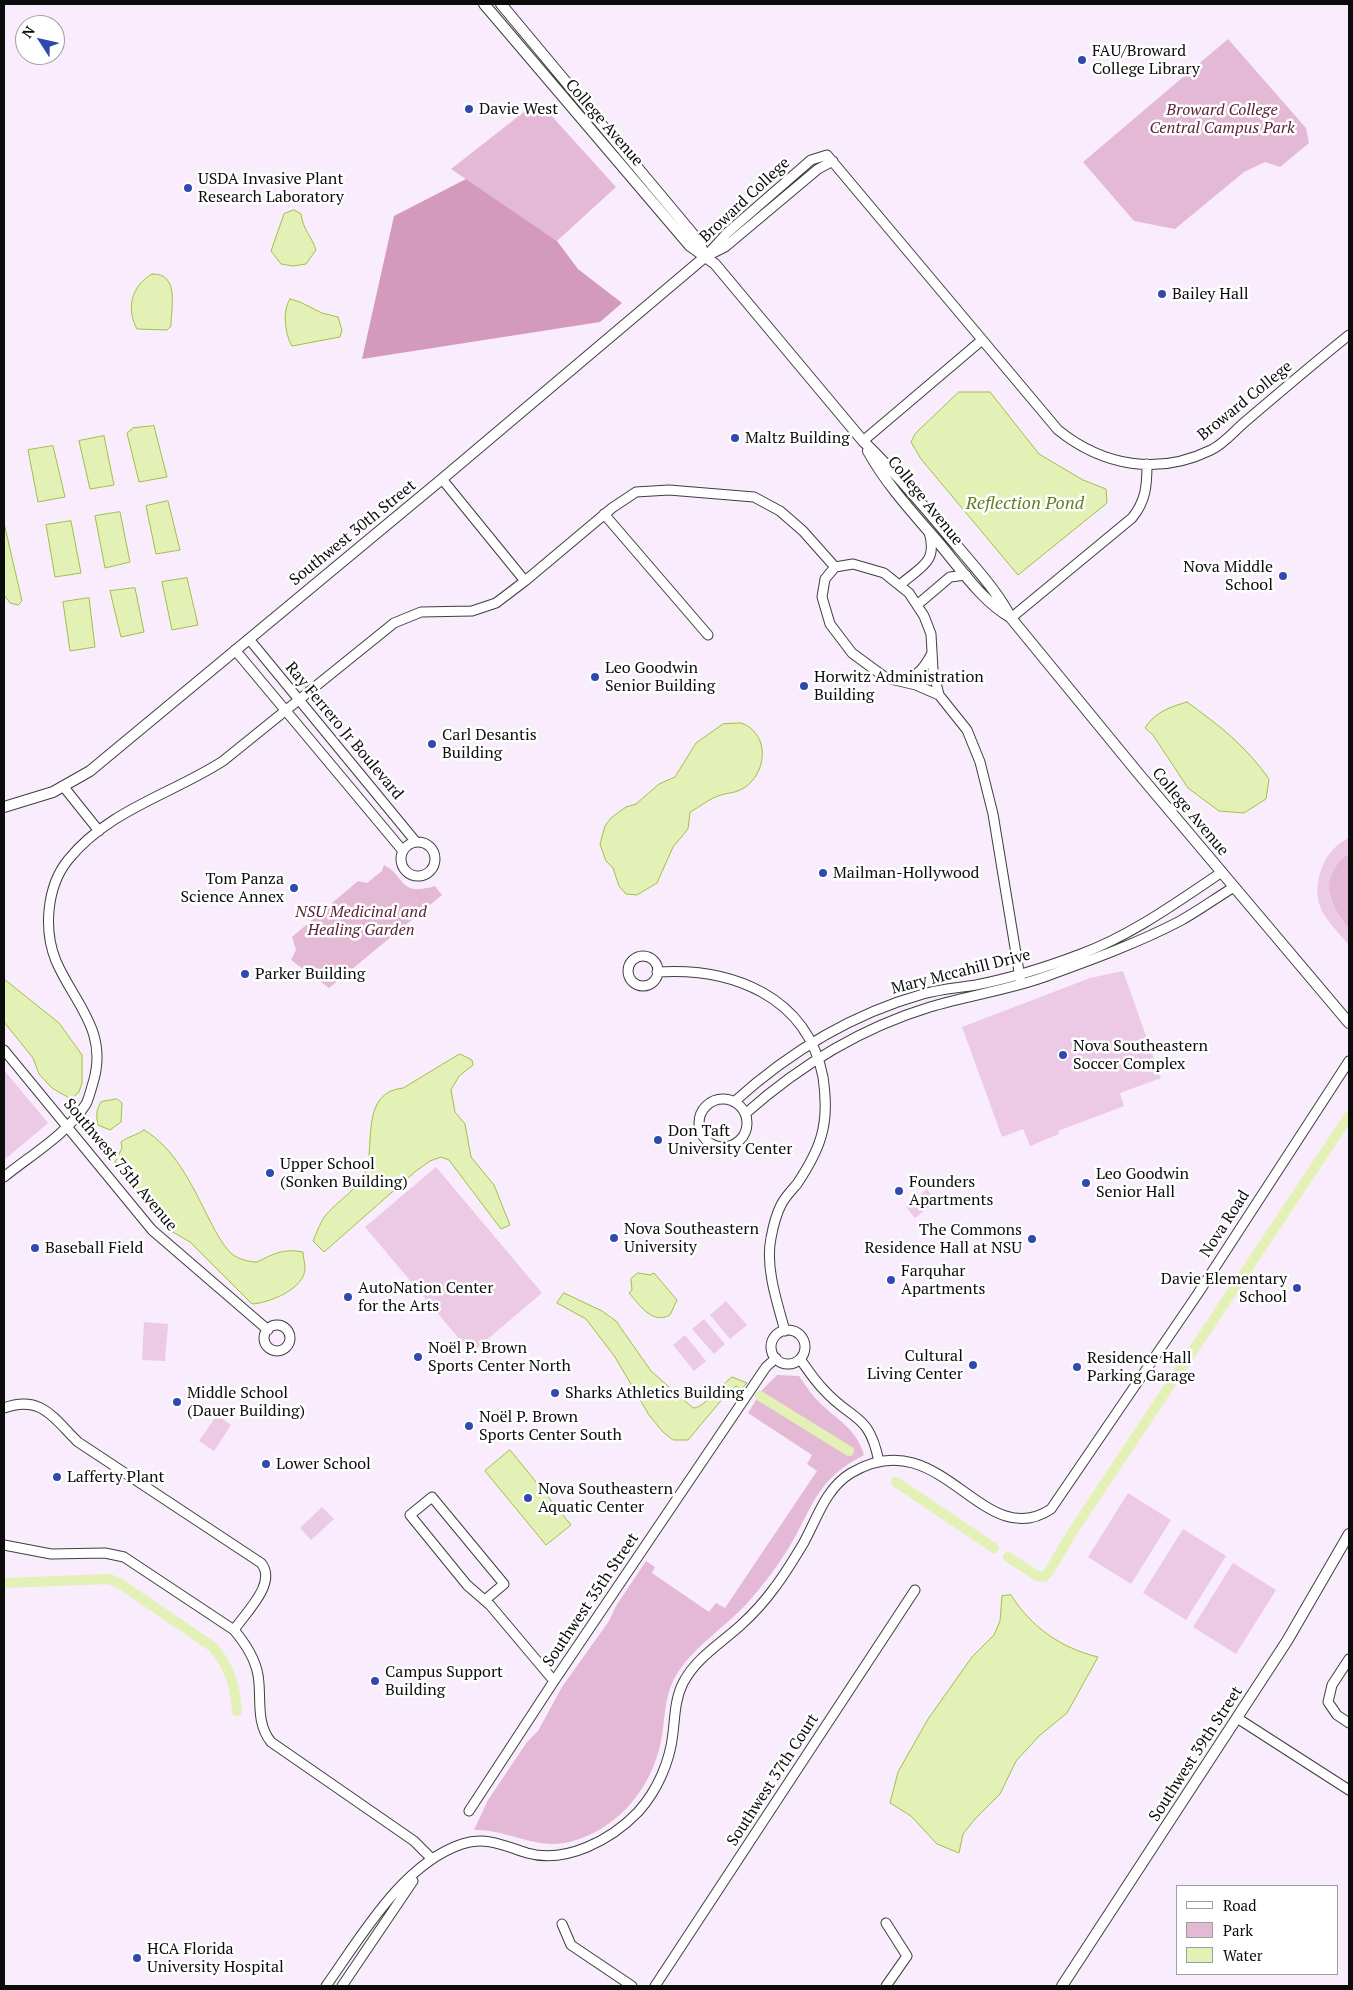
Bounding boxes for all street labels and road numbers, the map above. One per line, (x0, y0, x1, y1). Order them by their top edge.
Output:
street label: College Avenue (561, 76, 647, 170)
street label: Broward College (696, 153, 794, 247)
street label: Broward College (1194, 357, 1296, 445)
street label: College Avenue (883, 453, 967, 549)
street label: Southwest 30th Street (286, 476, 420, 590)
street label: Ray Ferrero Jr Boulevard (281, 658, 407, 804)
street label: College Avenue (1148, 764, 1232, 860)
street label: Mary Mccahill Drive (889, 945, 1033, 999)
street label: Southwest 75th Avenue (59, 1095, 181, 1235)
street label: Nova Road (1196, 1187, 1254, 1261)
street label: Southwest 35th Street (539, 1529, 643, 1671)
street label: Southwest 39th Street (1145, 1683, 1247, 1825)
street label: Southwest 37th Court (723, 1710, 823, 1850)

